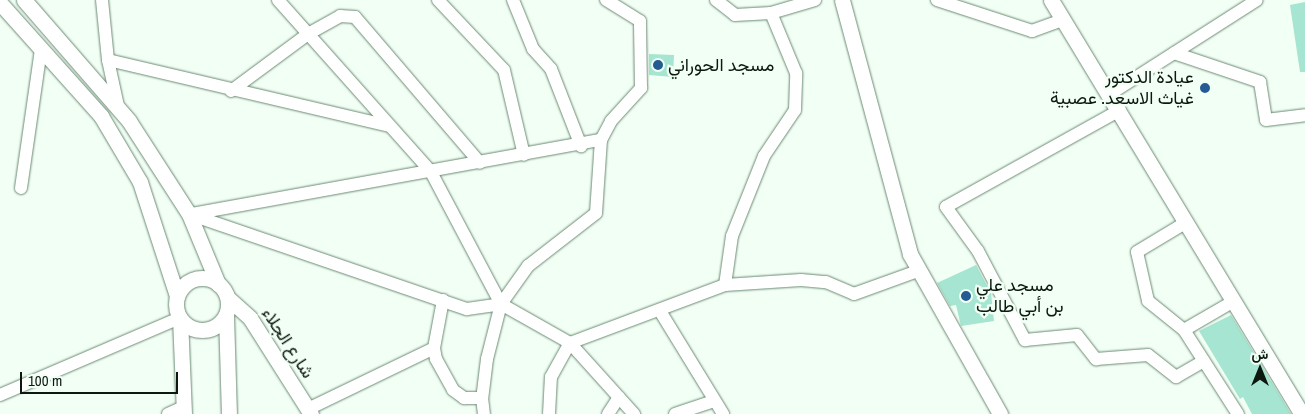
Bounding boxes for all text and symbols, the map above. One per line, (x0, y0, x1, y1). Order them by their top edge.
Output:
place label: مسجد الحوراني (668, 54, 774, 76)
marker: مسجد الحوراني (652, 59, 664, 71)
place label: عيادة الدكتور غياث الاسعد. عصبية (1050, 67, 1194, 110)
marker: عيادة الدكتور غياث الاسعد. عصبية (1198, 81, 1212, 95)
place label: مسجد علي بن أبي طالب (976, 275, 1064, 318)
marker: مسجد علي بن أبي طالب (960, 290, 972, 302)
street label: شارع الجلاء (257, 304, 319, 382)
north arrow (1235, 344, 1285, 394)
text: ش (1252, 345, 1268, 363)
scale bar (22, 362, 180, 394)
text: 100 m (28, 370, 62, 391)

